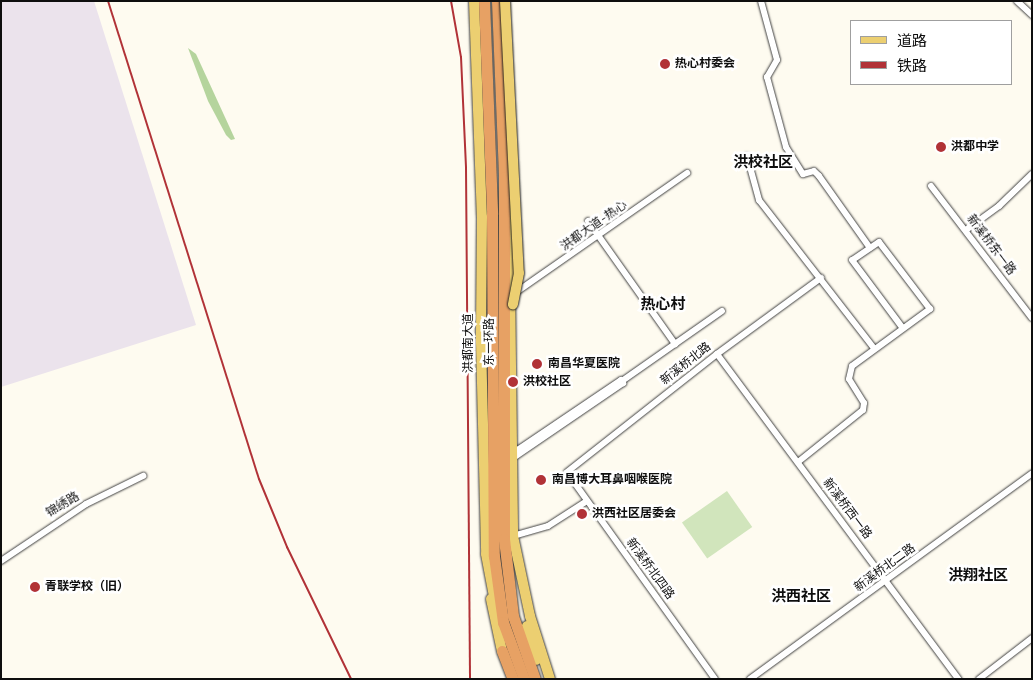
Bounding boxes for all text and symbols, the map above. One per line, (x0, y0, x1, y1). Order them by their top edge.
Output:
legend (850, 20, 1013, 85)
text: 道路 (897, 32, 927, 50)
place label: 热心村委会 (675, 57, 735, 71)
text: 铁路 (897, 57, 927, 75)
marker: 热心村委会 (659, 58, 671, 70)
place label: 洪都中学 (951, 140, 999, 154)
marker: 洪都中学 (935, 141, 947, 153)
district label: 洪校社区 (733, 154, 793, 172)
street label: 洪都大道-热心 (558, 198, 630, 254)
street label: 新溪桥东一路 (964, 212, 1018, 278)
district label: 热心村 (641, 296, 685, 314)
street label: 洪都南大道 (462, 313, 476, 373)
street label: 东一环路 (483, 318, 497, 366)
street label: 新溪桥北路 (658, 340, 714, 388)
marker: 南昌华夏医院 (530, 357, 544, 371)
place label: 南昌华夏医院 (548, 357, 620, 371)
place label: 洪校社区 (523, 375, 571, 389)
marker: 洪校社区 (507, 376, 519, 388)
marker: 南昌博大耳鼻咽喉医院 (534, 473, 548, 487)
place label: 南昌博大耳鼻咽喉医院 (552, 473, 672, 487)
street label: 新溪桥西一路 (820, 476, 874, 542)
street label: 锦绣路 (44, 490, 82, 520)
place label: 洪西社区居委会 (592, 507, 676, 521)
marker: 洪西社区居委会 (576, 508, 588, 520)
street label: 新溪桥北四路 (623, 536, 677, 602)
street label: 新溪桥北二路 (852, 541, 918, 595)
district label: 洪翔社区 (948, 567, 1008, 585)
place label: 青联学校（旧） (45, 580, 129, 594)
marker: 青联学校（旧） (29, 581, 41, 593)
district label: 洪西社区 (771, 588, 831, 606)

